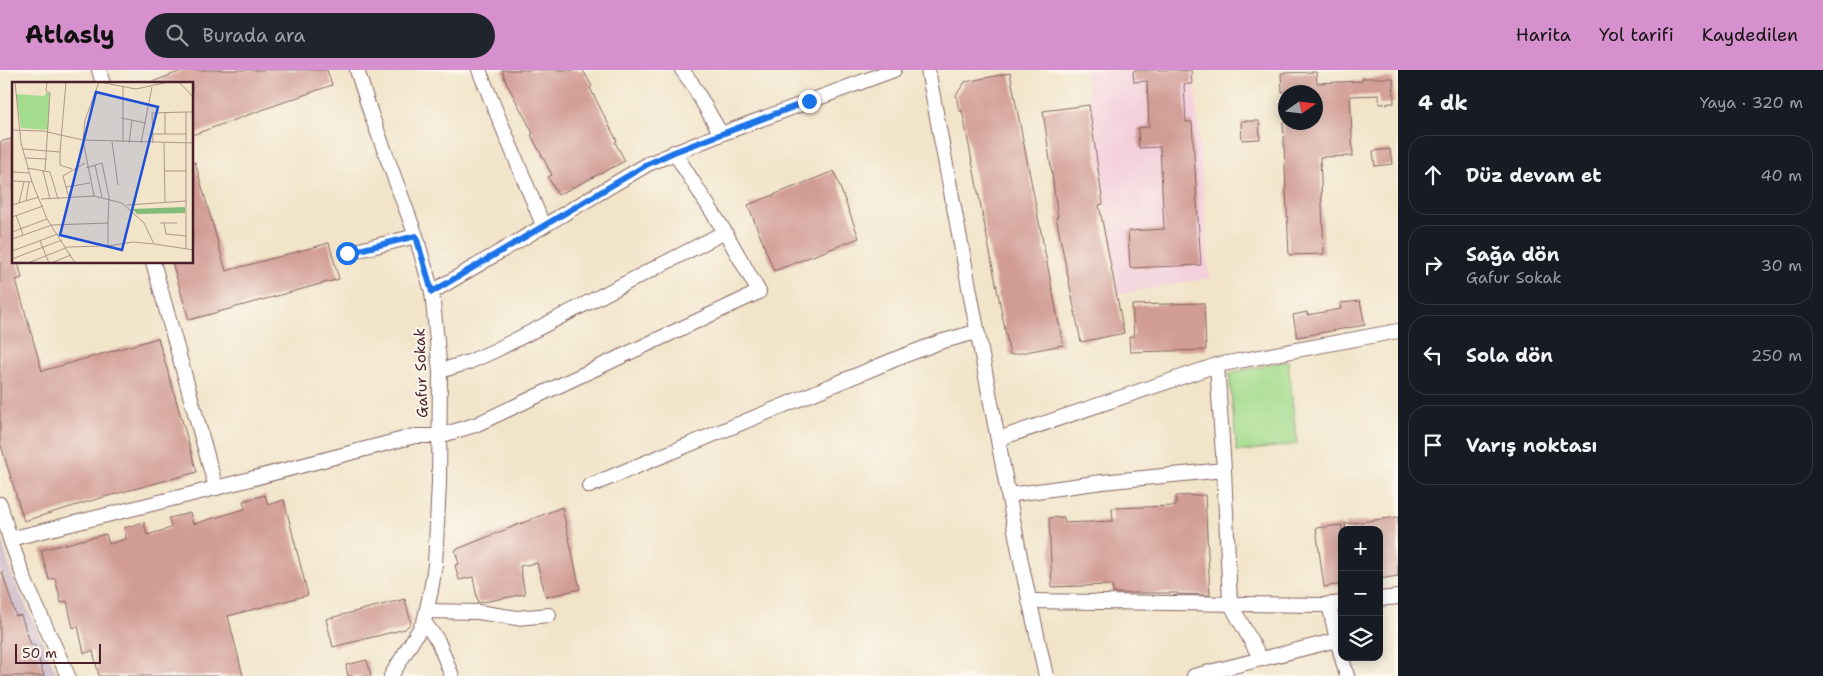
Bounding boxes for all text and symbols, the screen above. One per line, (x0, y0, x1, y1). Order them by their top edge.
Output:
search box (145, 13, 495, 58)
text: Atlasly (25, 19, 115, 51)
icon: search (163, 21, 191, 49)
text: Burada ara (203, 23, 305, 48)
text: Harita (1516, 23, 1571, 47)
text: Yol tarifi (1599, 23, 1674, 47)
text: Kaydedilen (1702, 23, 1798, 47)
inset map (12, 82, 194, 264)
north arrow (1278, 85, 1323, 130)
text: 4 dk (1418, 89, 1468, 117)
route end (798, 90, 821, 113)
text: Yaya · 320 m (1700, 92, 1803, 113)
icon: ahead (1419, 161, 1447, 189)
text: Düz devam et (1466, 163, 1602, 188)
text: 40 m (1760, 165, 1802, 186)
route start (336, 242, 359, 265)
text: Sağa dön (1466, 242, 1559, 267)
icon: right (1419, 251, 1447, 279)
text: 30 m (1761, 255, 1802, 276)
text: Gafur Sokak (1466, 267, 1562, 288)
street label: Gafur Sokak (409, 328, 433, 418)
icon: left (1419, 341, 1447, 369)
text: Sola dön (1466, 343, 1553, 368)
text: 250 m (1751, 345, 1802, 366)
icon: arrive (1419, 431, 1447, 459)
text: Varış noktası (1466, 433, 1597, 458)
map controls (1338, 526, 1383, 661)
button: + (1338, 526, 1383, 571)
button: − (1338, 571, 1383, 616)
button: layers (1338, 616, 1383, 661)
scale bar (15, 641, 101, 664)
text: 50 m (22, 644, 57, 662)

